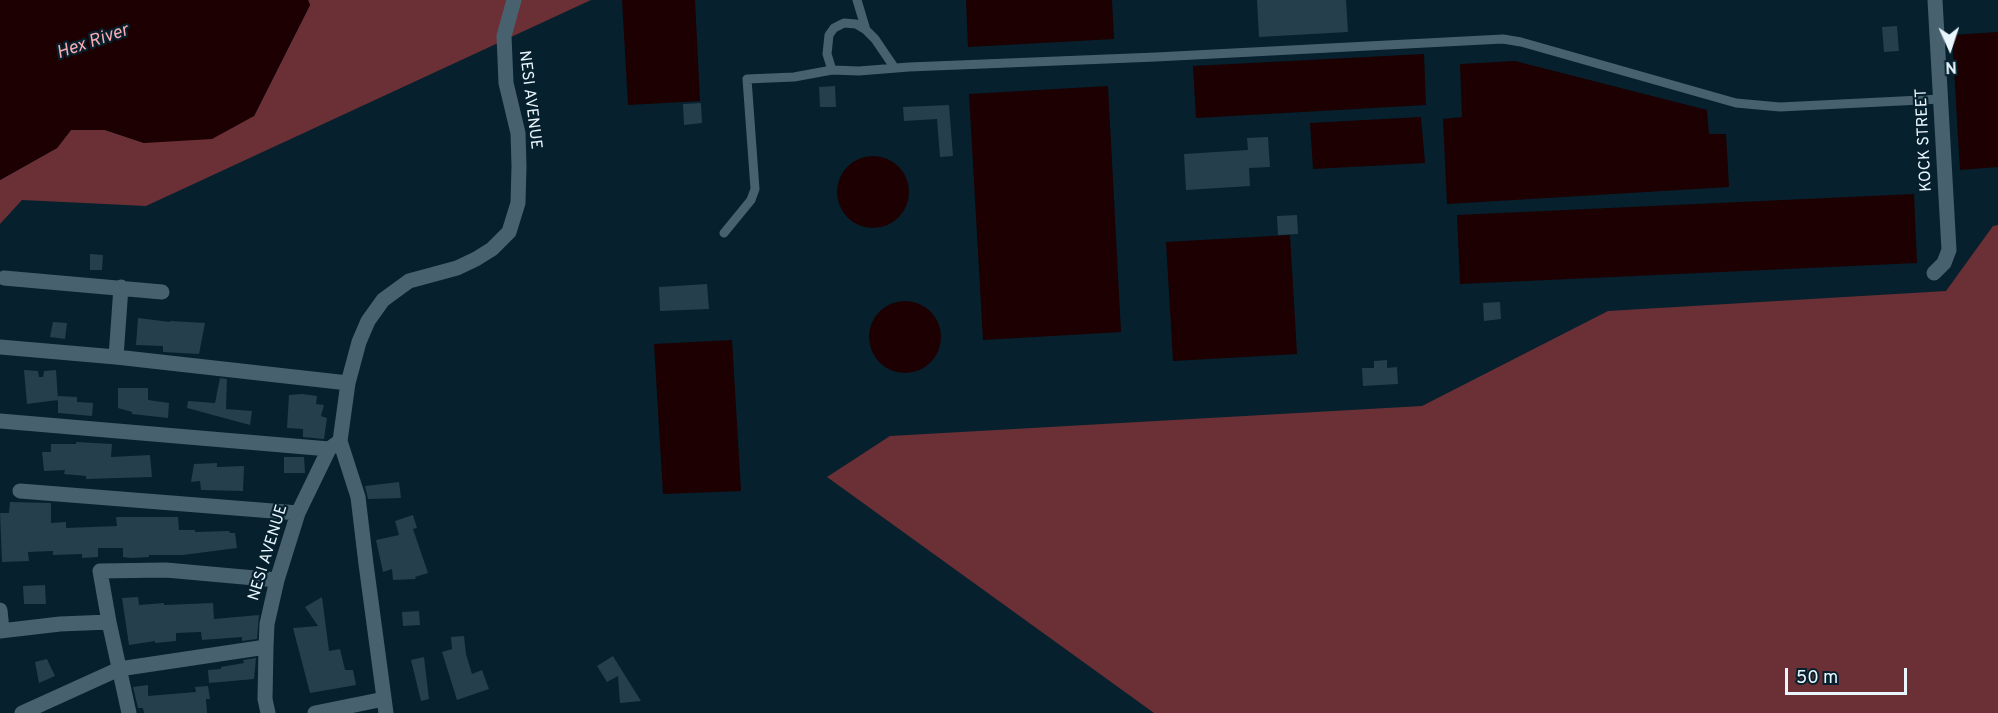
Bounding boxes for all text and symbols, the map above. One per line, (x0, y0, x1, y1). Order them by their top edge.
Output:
north arrow (1920, 18, 1980, 78)
water label: Hex River (54, 21, 132, 65)
street label: NESI AVENUE (513, 49, 545, 151)
text: N (1945, 56, 1957, 76)
street label: KOCK STREET (1913, 88, 1937, 192)
street label: NESI AVENUE (245, 503, 293, 603)
scale bar (1788, 656, 1910, 694)
text: 50 m (1796, 667, 1838, 690)

